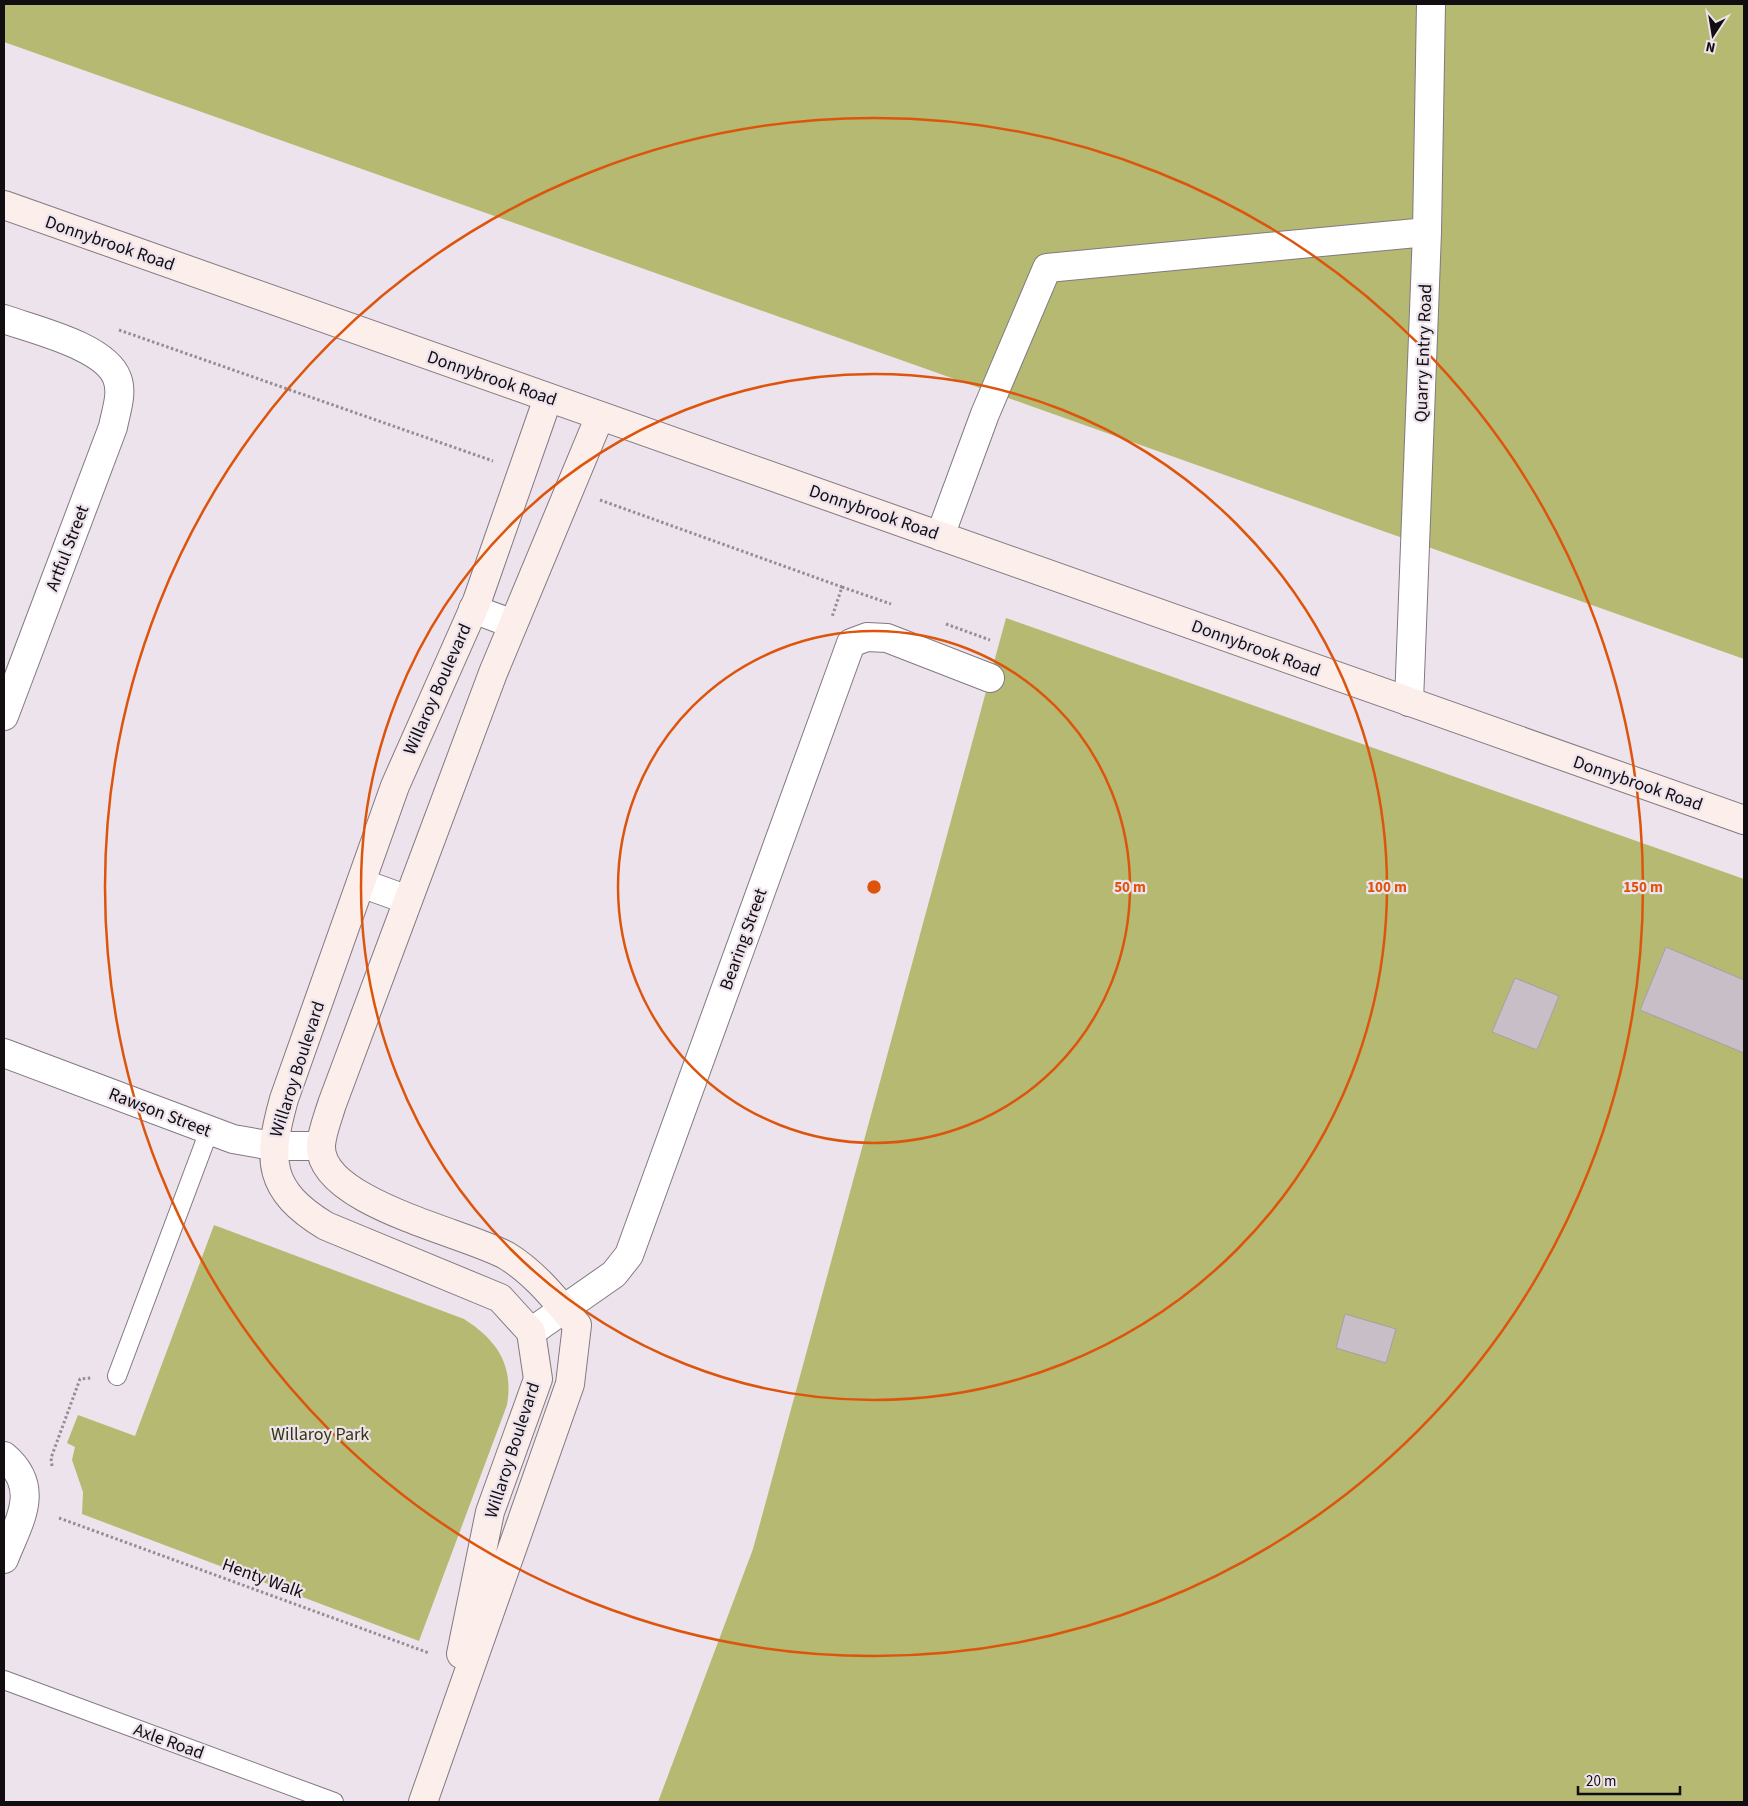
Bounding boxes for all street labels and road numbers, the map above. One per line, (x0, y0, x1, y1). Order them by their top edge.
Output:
street label: Donnybrook Road (42, 210, 178, 277)
street label: Quarry Entry Road (1409, 283, 1438, 423)
street label: Donnybrook Road (424, 345, 560, 412)
street label: Donnybrook Road (806, 479, 942, 546)
street label: Artful Street (40, 502, 95, 595)
street label: Donnybrook Road (1188, 614, 1324, 683)
street label: Willaroy Boulevard (397, 619, 478, 759)
street label: Donnybrook Road (1570, 750, 1706, 817)
street label: Bearing Street (713, 885, 773, 994)
street label: Willaroy Boulevard (264, 998, 331, 1140)
street label: Rawson Street (105, 1081, 215, 1143)
street label: Willaroy Boulevard (479, 1379, 546, 1521)
street label: Henty Walk (219, 1552, 307, 1605)
street label: Axle Road (130, 1717, 208, 1766)

